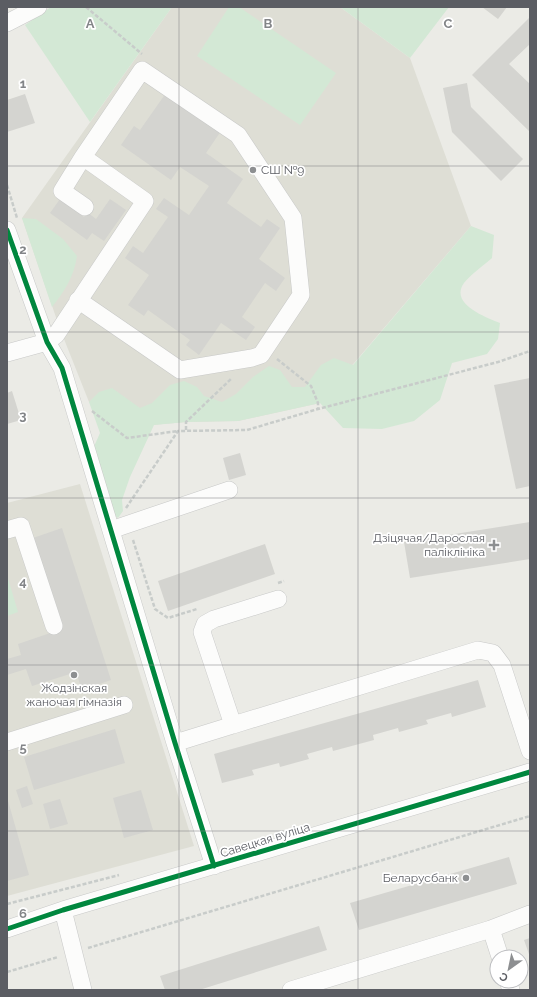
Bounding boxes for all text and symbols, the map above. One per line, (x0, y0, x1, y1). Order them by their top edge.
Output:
text: A (86, 16, 95, 31)
text: B (264, 16, 273, 31)
text: C (444, 16, 453, 31)
text: 1 (20, 76, 27, 91)
place label: СШ №9 (261, 163, 304, 177)
marker: СШ №9 (248, 165, 258, 175)
text: 2 (19, 242, 27, 257)
text: 3 (19, 408, 27, 423)
place label: Дзіцячая/Дарослая паліклініка (373, 531, 485, 559)
marker: Дзіцячая/Дарослая паліклініка (488, 539, 500, 551)
text: 4 (19, 574, 27, 589)
marker: Жодзінская жаночая гімназія (69, 670, 79, 680)
place label: Жодзінская жаночая гімназія (26, 681, 122, 709)
text: 5 (19, 740, 27, 755)
street label: Савецкая вуліца (218, 820, 312, 860)
place label: Беларусбанк (383, 871, 458, 885)
marker: Беларусбанк (461, 873, 471, 883)
text: 6 (19, 906, 27, 921)
north arrow (489, 949, 529, 989)
text: С (497, 969, 511, 984)

